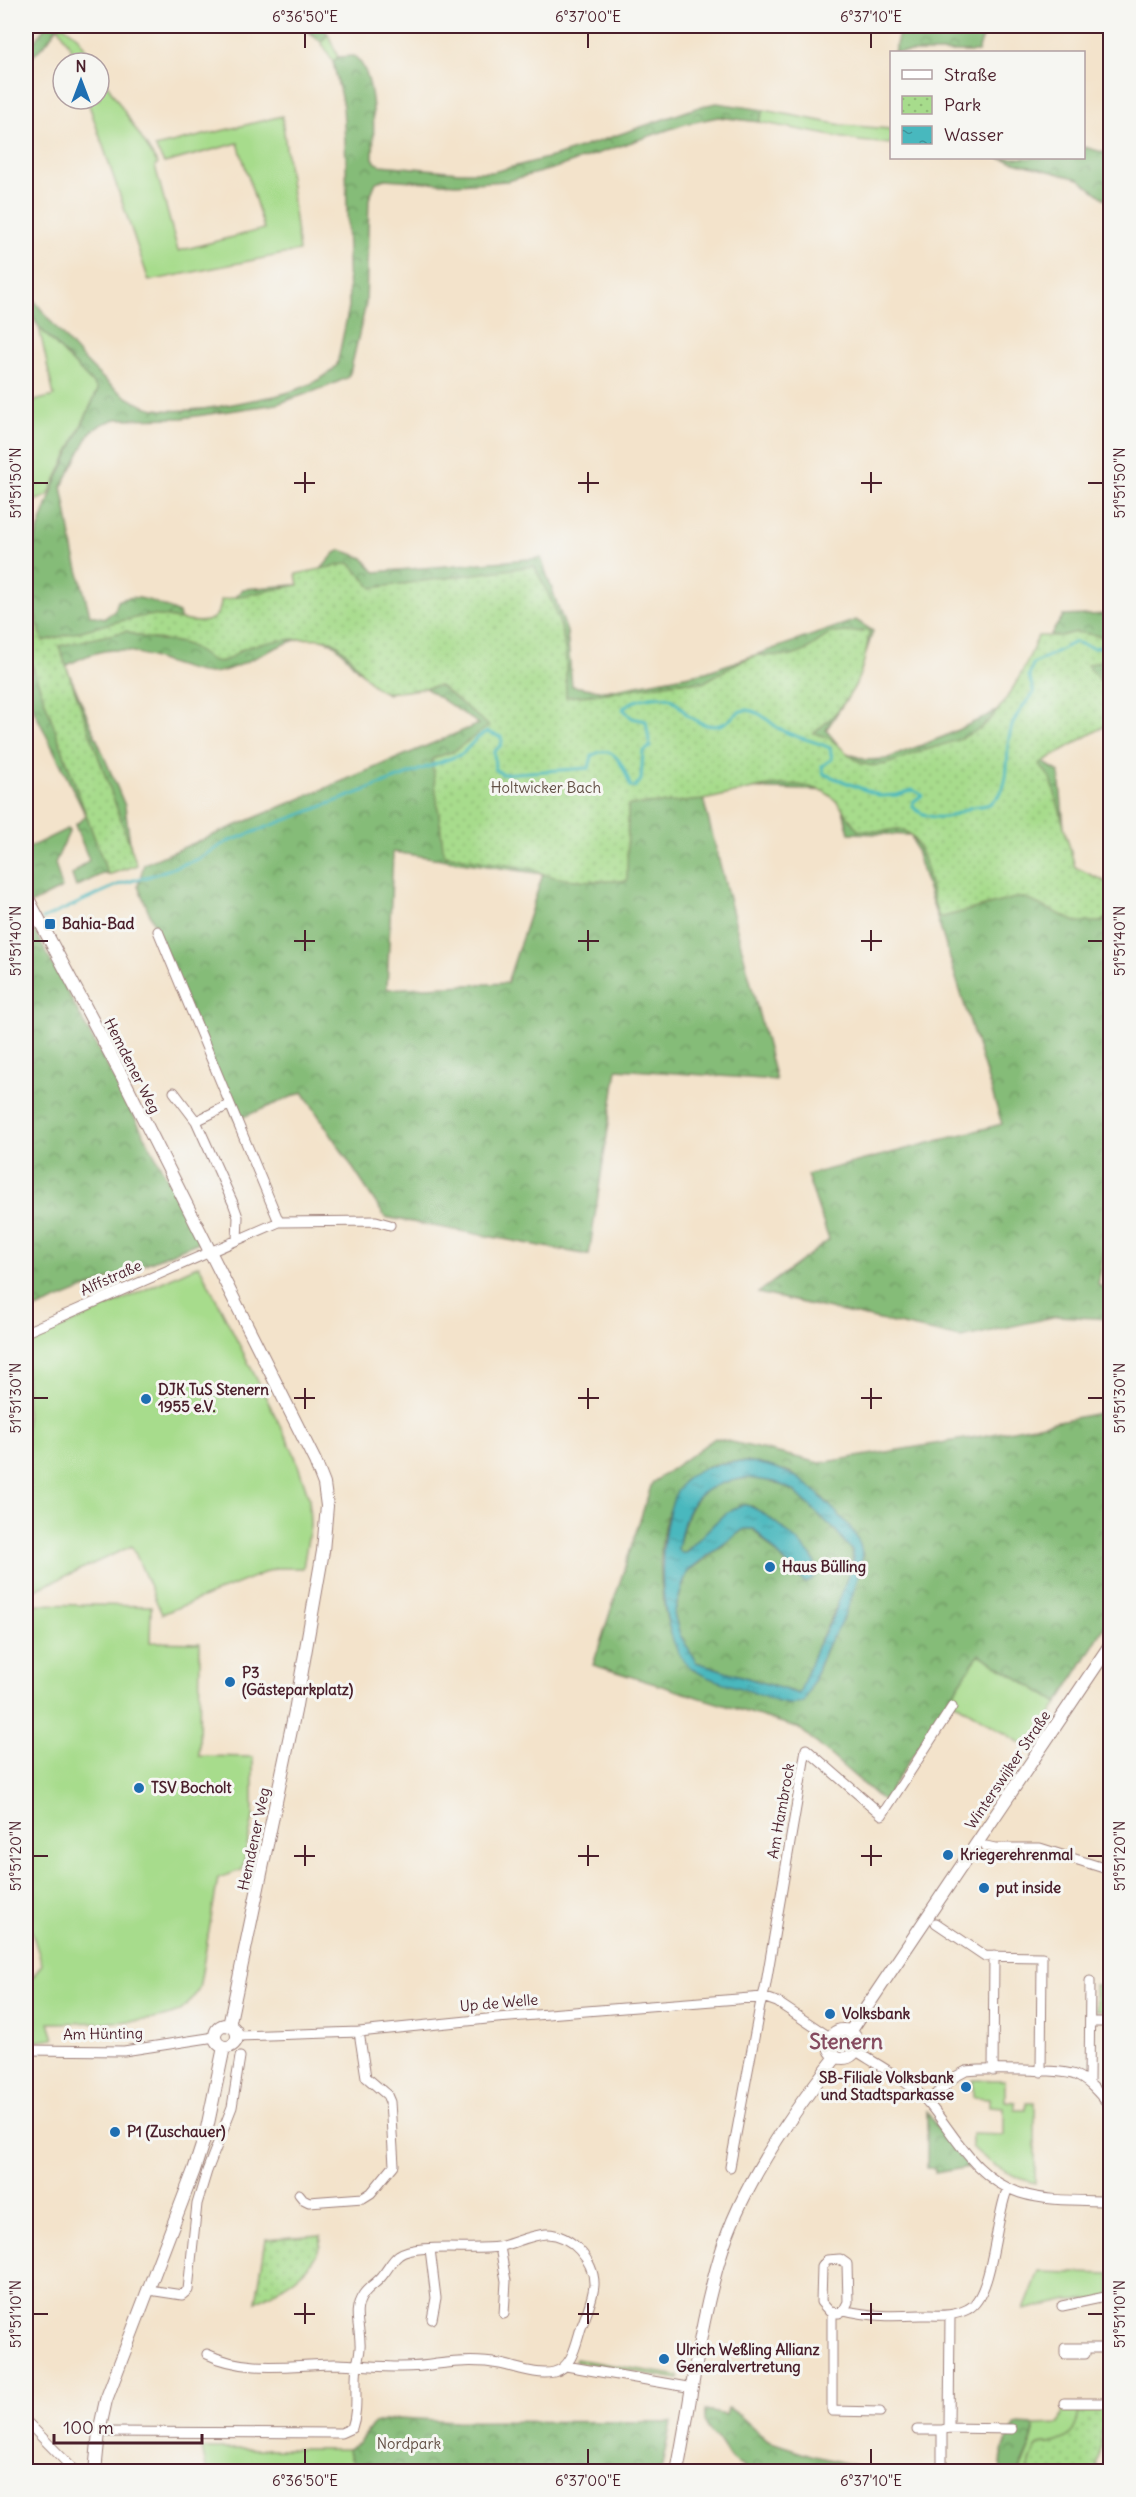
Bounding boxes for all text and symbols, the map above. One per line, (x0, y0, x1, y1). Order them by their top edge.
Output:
text: 6°36'50"E (272, 7, 338, 26)
text: 6°37'00"E (555, 7, 621, 26)
text: 6°37'10"E (840, 7, 902, 26)
north arrow (51, 51, 111, 111)
legend (890, 51, 1085, 159)
text: N (75, 56, 87, 76)
text: Straße (944, 63, 997, 86)
text: Park (944, 93, 981, 116)
text: Wasser (944, 123, 1004, 146)
text: 51°51'50"N (6, 447, 25, 519)
text: 51°51'50"N (1110, 447, 1129, 519)
park label: Holtwicker Bach (491, 778, 601, 797)
text: 51°51'40"N (6, 906, 25, 976)
text: 51°51'40"N (1110, 906, 1129, 976)
place label: Bahia-Bad (62, 914, 134, 933)
marker: Bahia-Bad (43, 917, 57, 931)
street label: Hemdener Weg (100, 1015, 165, 1117)
street label: Alffstraße (77, 1256, 145, 1300)
text: 51°51'30"N (6, 1363, 25, 1433)
text: 51°51'30"N (1110, 1363, 1129, 1433)
place label: DJK TuS Stenern 1955 e.V. (158, 1380, 269, 1416)
marker: DJK TuS Stenern 1955 e.V. (139, 1392, 153, 1406)
place label: Haus Bülling (782, 1557, 866, 1577)
marker: Haus Bülling (763, 1560, 777, 1574)
place label: P3 (Gästeparkplatz) (242, 1663, 354, 1700)
marker: P3 (Gästeparkplatz) (223, 1675, 237, 1689)
street label: Winterswijker Straße (961, 1707, 1054, 1833)
street label: Am Hambrock (763, 1761, 798, 1860)
place label: TSV Bocholt (151, 1778, 232, 1797)
marker: TSV Bocholt (132, 1781, 146, 1795)
street label: Hemdener Weg (233, 1786, 274, 1892)
text: 51°51'20"N (6, 1821, 25, 1891)
text: 51°51'20"N (1110, 1821, 1129, 1891)
place label: Kriegerehrenmal (960, 1845, 1073, 1865)
marker: Kriegerehrenmal (941, 1848, 955, 1862)
place label: put inside (996, 1878, 1061, 1898)
marker: put inside (977, 1881, 991, 1895)
street label: Up de Welle (459, 1990, 539, 2015)
place label: Volksbank (842, 2004, 911, 2023)
marker: Volksbank (823, 2007, 837, 2021)
street label: Am Hünting (63, 2023, 143, 2044)
district label: Stenern (809, 2028, 883, 2055)
place label: SB-Filiale Volksbank und Stadtsparkasse (819, 2068, 954, 2105)
marker: SB-Filiale Volksbank und Stadtsparkasse (959, 2080, 973, 2094)
place label: P1 (Zuschauer) (127, 2122, 226, 2142)
marker: P1 (Zuschauer) (108, 2125, 122, 2139)
text: 51°51'10"N (6, 2280, 25, 2348)
text: 51°51'10"N (1110, 2280, 1129, 2348)
place label: Ulrich Weßling Allianz Generalvertretung (676, 2340, 820, 2377)
marker: Ulrich Weßling Allianz Generalvertretung (657, 2352, 671, 2366)
scale bar (54, 2407, 202, 2445)
text: 100 m (63, 2416, 114, 2439)
park label: Nordpark (377, 2434, 442, 2453)
text: 6°36'50"E (272, 2471, 338, 2490)
text: 6°37'00"E (555, 2471, 621, 2490)
text: 6°37'10"E (840, 2471, 902, 2490)

